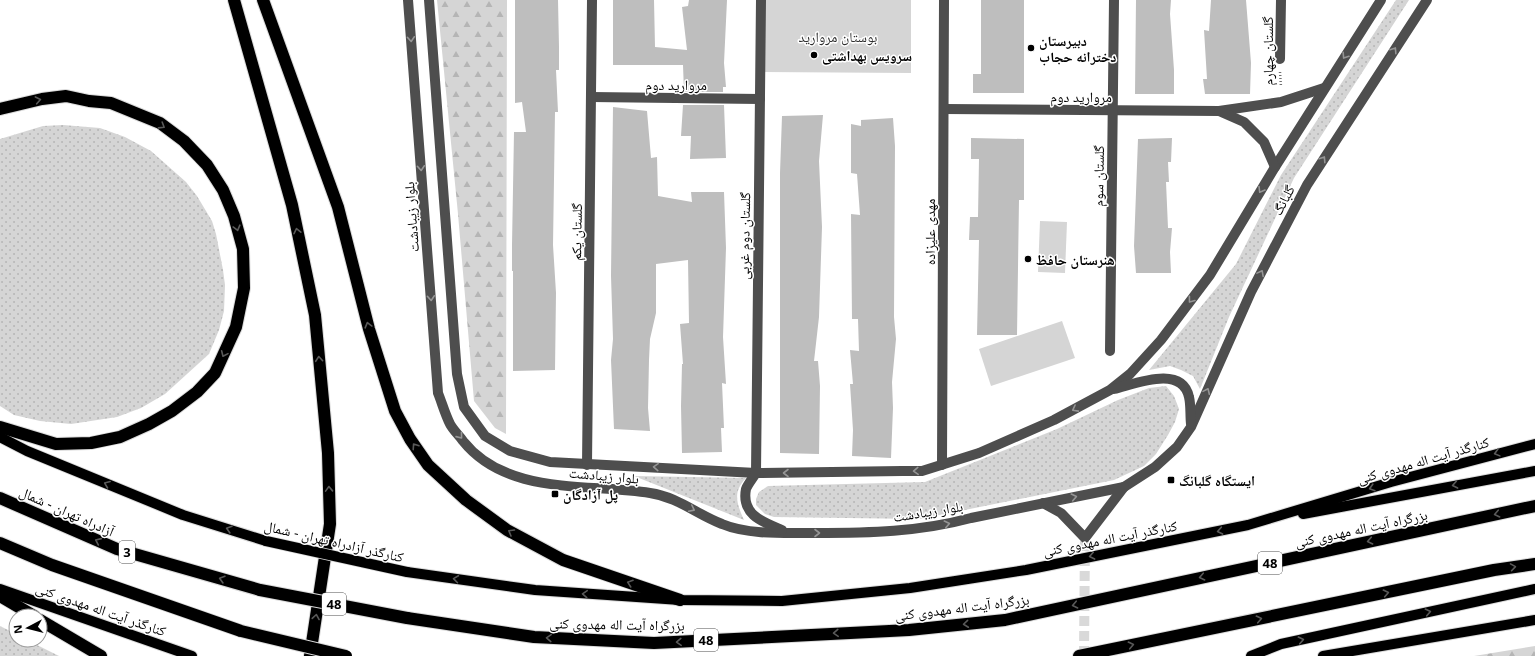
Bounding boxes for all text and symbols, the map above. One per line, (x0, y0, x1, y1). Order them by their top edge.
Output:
street label: گلستان چهارم (1258, 16, 1278, 85)
park label: بوستان مروارید (799, 27, 878, 46)
place label: دبیرستان دخترانه حجاب (1039, 31, 1116, 66)
one-way arrow (406, 36, 415, 42)
marker: دبیرستان دخترانه حجاب (1026, 43, 1036, 53)
place label: سرویس بهداشتی (822, 46, 912, 65)
one-way arrow (1389, 47, 1397, 54)
marker: سرویس بهداشتی (809, 50, 819, 60)
one-way arrow (1342, 52, 1349, 59)
street label: مروارید دوم (645, 75, 707, 95)
street label: مروارید دوم (1050, 87, 1112, 107)
one-way arrow (35, 97, 41, 105)
one-way arrow (158, 121, 165, 128)
street label: گلستان سوم (1088, 145, 1109, 207)
one-way arrow (1318, 156, 1326, 163)
one-way arrow (416, 165, 425, 172)
street label: بلوار زیبادشت (399, 181, 423, 253)
street label: گلبانگ (1267, 181, 1299, 218)
one-way arrow (1258, 186, 1265, 193)
street label: گلستان دوم غربی (734, 192, 755, 280)
street label: مهدی علیزاده (920, 199, 939, 265)
street label: گلستان یکم (566, 203, 587, 261)
one-way arrow (232, 224, 241, 231)
one-way arrow (294, 228, 302, 234)
place label: هنرستان حافظ (1036, 250, 1115, 269)
marker: هنرستان حافظ (1023, 254, 1033, 264)
one-way arrow (1256, 270, 1263, 277)
one-way arrow (426, 295, 435, 301)
one-way arrow (1189, 296, 1196, 303)
one-way arrow (364, 322, 373, 329)
one-way arrow (221, 349, 229, 357)
one-way arrow (315, 356, 324, 362)
one-way arrow (1202, 388, 1210, 396)
one-way arrow (1072, 404, 1080, 411)
one-way arrow (455, 432, 462, 439)
street label: کنارگذر آیت اله مهدوی کنی (1355, 432, 1491, 488)
one-way arrow (412, 443, 420, 450)
one-way arrow (1494, 449, 1500, 457)
street label: بلوار زیبادشت (568, 462, 640, 488)
one-way arrow (653, 463, 659, 472)
one-way arrow (913, 466, 919, 475)
one-way arrow (783, 469, 789, 477)
place label: ایستگاه گلبانگ (1179, 471, 1255, 490)
marker: ایستگاه گلبانگ (1166, 475, 1176, 485)
one-way arrow (103, 481, 111, 489)
one-way arrow (1452, 481, 1458, 489)
street label: آزادراه تهران - شمال (17, 482, 118, 541)
one-way arrow (1369, 483, 1376, 492)
place label: پل آزادگان (563, 485, 618, 504)
one-way arrow (325, 486, 333, 492)
marker: پل آزادگان (550, 489, 560, 499)
one-way arrow (1071, 493, 1077, 502)
street label: بلوار زیبادشت (892, 496, 964, 526)
one-way arrow (688, 504, 695, 511)
street label: بزرگراه آیت اله مهدوی کنی (1293, 505, 1429, 551)
one-way arrow (1494, 509, 1500, 517)
street label: کنارگذر آزادراه تهران - شمال (263, 516, 406, 566)
street label: کنارگذر آیت اله مهدوی کنی (1041, 516, 1179, 560)
one-way arrow (944, 520, 950, 528)
one-way arrow (225, 525, 232, 534)
one-way arrow (1217, 526, 1223, 534)
one-way arrow (508, 529, 515, 536)
one-way arrow (814, 529, 820, 537)
one-way arrow (1367, 537, 1373, 545)
one-way arrow (95, 538, 103, 546)
road number: 3 (119, 541, 135, 563)
one-way arrow (1089, 552, 1096, 560)
road number: 48 (1258, 552, 1282, 574)
one-way arrow (1510, 563, 1517, 572)
one-way arrow (1198, 573, 1205, 581)
one-way arrow (219, 575, 226, 584)
one-way arrow (453, 575, 459, 584)
street label: کنارگذر آیت اله مهدوی کنی (33, 578, 169, 640)
one-way arrow (627, 579, 634, 588)
one-way arrow (582, 589, 588, 598)
street label: بزرگراه آیت اله مهدوی کنی (894, 589, 1030, 625)
one-way arrow (1383, 589, 1389, 597)
road number: 48 (322, 593, 346, 615)
one-way arrow (1071, 600, 1078, 608)
north arrow (8, 608, 48, 648)
one-way arrow (1425, 608, 1431, 616)
street label: بزرگراه آیت اله مهدوی کنی (549, 613, 685, 635)
one-way arrow (311, 614, 320, 621)
one-way arrow (1256, 615, 1262, 624)
one-way arrow (963, 619, 969, 628)
text: N (10, 624, 26, 635)
road number: 48 (694, 629, 718, 651)
one-way arrow (833, 629, 839, 638)
one-way arrow (546, 634, 552, 642)
one-way arrow (1298, 636, 1304, 644)
one-way arrow (676, 637, 682, 646)
one-way arrow (1128, 642, 1134, 650)

